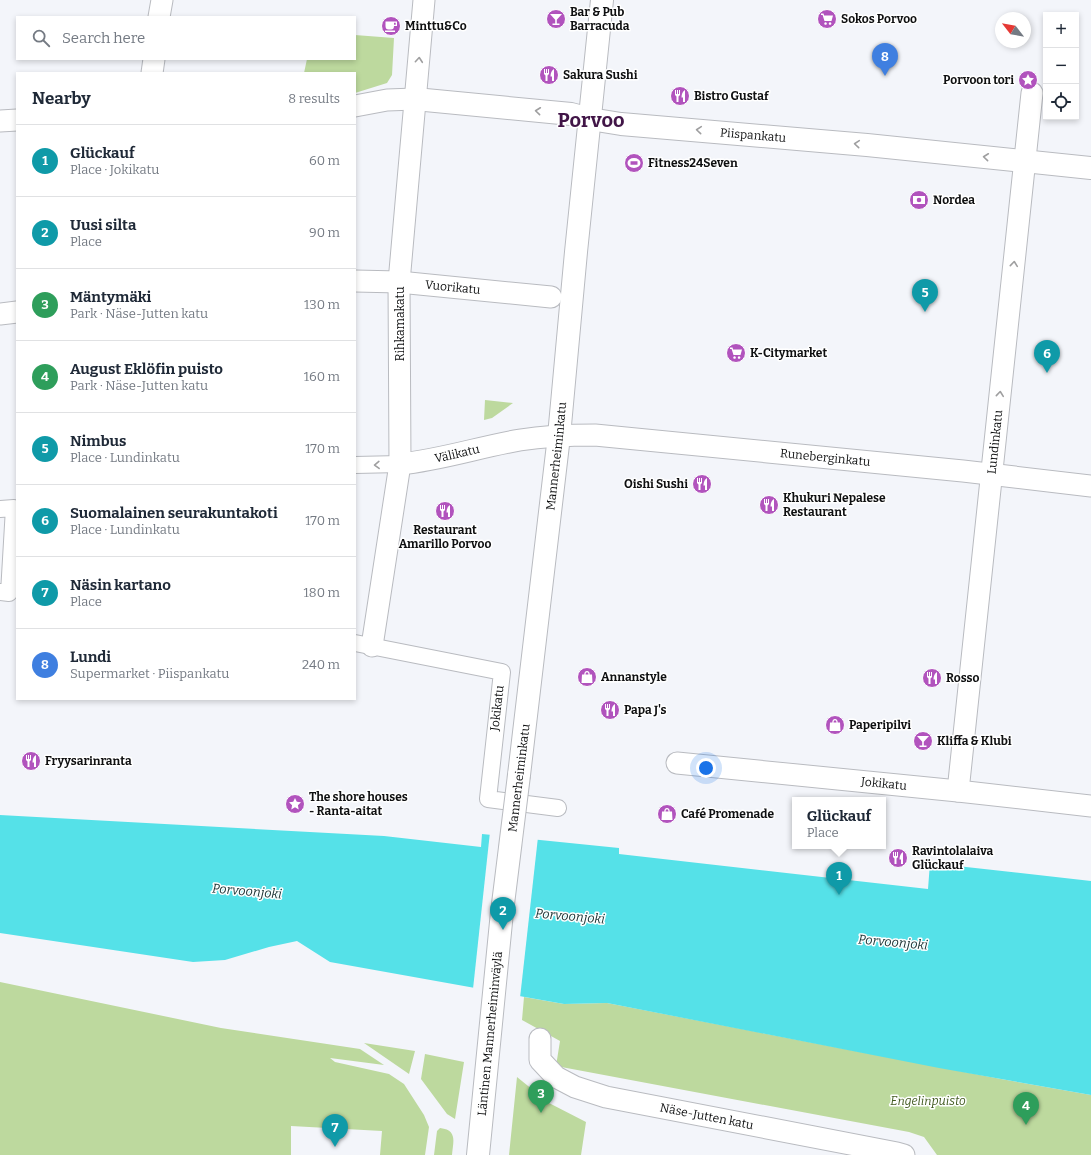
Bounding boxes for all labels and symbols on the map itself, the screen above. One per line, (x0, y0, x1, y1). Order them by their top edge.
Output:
place label: Bar & Pub Barracuda (570, 5, 630, 33)
bar icon: Bar & Pub Barracuda (545, 8, 567, 30)
supermarket icon: Sokos Porvoo (816, 8, 838, 30)
place label: Sokos Porvoo (841, 12, 917, 26)
north arrow (995, 12, 1031, 48)
cafe icon: Minttu&Co (380, 15, 402, 37)
place label: Minttu&Co (405, 19, 467, 33)
pin: 8 (872, 43, 898, 76)
one-way arrow (414, 57, 423, 63)
restaurant icon: Sakura Sushi (538, 64, 560, 86)
place label: Sakura Sushi (563, 68, 638, 82)
place icon: Porvoon tori (1017, 69, 1039, 91)
place label: Porvoon tori (943, 73, 1014, 87)
restaurant icon: Bistro Gustaf (669, 85, 691, 107)
place label: Bistro Gustaf (694, 89, 770, 103)
one-way arrow (535, 107, 541, 116)
district label: Porvoo (558, 108, 624, 132)
street label: Piispankatu (720, 125, 787, 145)
one-way arrow (696, 126, 702, 135)
one-way arrow (854, 140, 860, 149)
sports icon: Fitness24Seven (623, 152, 645, 174)
one-way arrow (983, 153, 989, 162)
place label: Fitness24Seven (648, 156, 738, 170)
bank icon: Nordea (908, 189, 930, 211)
place label: Nordea (933, 193, 975, 207)
one-way arrow (1009, 261, 1018, 268)
street label: Vuorikatu (424, 278, 482, 297)
pin: 5 (912, 279, 938, 312)
street label: Rihkamakatu (393, 286, 407, 361)
pin: 6 (1034, 340, 1060, 373)
supermarket icon: K-Citymarket (725, 342, 747, 364)
place label: K-Citymarket (750, 346, 827, 360)
one-way arrow (995, 391, 1004, 397)
street label: Mannerheiminkatu (543, 401, 569, 511)
street label: Lundinkatu (985, 409, 1005, 475)
street label: Välikatu (433, 442, 481, 466)
street label: Runeberginkatu (779, 446, 872, 469)
one-way arrow (374, 460, 380, 469)
restaurant icon: Oishi Sushi (691, 473, 713, 495)
place label: Oishi Sushi (624, 477, 688, 491)
place label: Khukuri Nepalese Restaurant (783, 491, 886, 519)
restaurant icon: Khukuri Nepalese Restaurant (758, 494, 780, 516)
restaurant icon: Restaurant Amarillo Porvoo (434, 500, 456, 522)
place label: Restaurant Amarillo Porvoo (399, 523, 491, 551)
shop icon: Annanstyle (576, 666, 598, 688)
restaurant icon: Rosso (921, 667, 943, 689)
place label: Annanstyle (601, 670, 667, 684)
place label: Rosso (946, 671, 980, 685)
street label: Jokikatu (487, 684, 507, 733)
restaurant icon: Papa J's (599, 699, 621, 721)
place label: Papa J's (624, 703, 666, 717)
shop icon: Paperipilvi (824, 714, 846, 736)
place label: Paperipilvi (849, 718, 911, 732)
street label: Mannerheiminkatu (505, 723, 533, 833)
bar icon: Kliffa & Klubi (912, 730, 934, 752)
place label: Kliffa & Klubi (937, 734, 1012, 748)
restaurant icon: Fryysarinranta (20, 750, 42, 772)
place label: Fryysarinranta (45, 754, 132, 768)
your location (696, 758, 716, 778)
street label: Jokikatu (860, 774, 908, 793)
place label: The shore houses - Ranta-aitat (309, 790, 408, 818)
place icon: The shore houses - Ranta-aitat (284, 793, 306, 815)
shop icon: Café Promenade (656, 803, 678, 825)
place label: Café Promenade (681, 807, 775, 821)
place label: Ravintolalaiva Glückauf (912, 844, 993, 872)
restaurant icon: Ravintolalaiva Glückauf (887, 847, 909, 869)
pin: 1 (826, 862, 852, 895)
water label: Porvoonjoki (211, 880, 283, 902)
pin: 2 (490, 897, 516, 930)
water label: Porvoonjoki (534, 905, 606, 927)
water label: Porvoonjoki (857, 931, 929, 953)
street label: Läntinen Mannerheiminväylä (475, 950, 505, 1116)
pin: 3 (528, 1080, 554, 1113)
pin: 4 (1013, 1092, 1039, 1125)
park label: Engelinpuisto (890, 1094, 966, 1108)
street label: Näse-Jutten katu (659, 1101, 755, 1132)
pin: 7 (322, 1114, 348, 1147)

